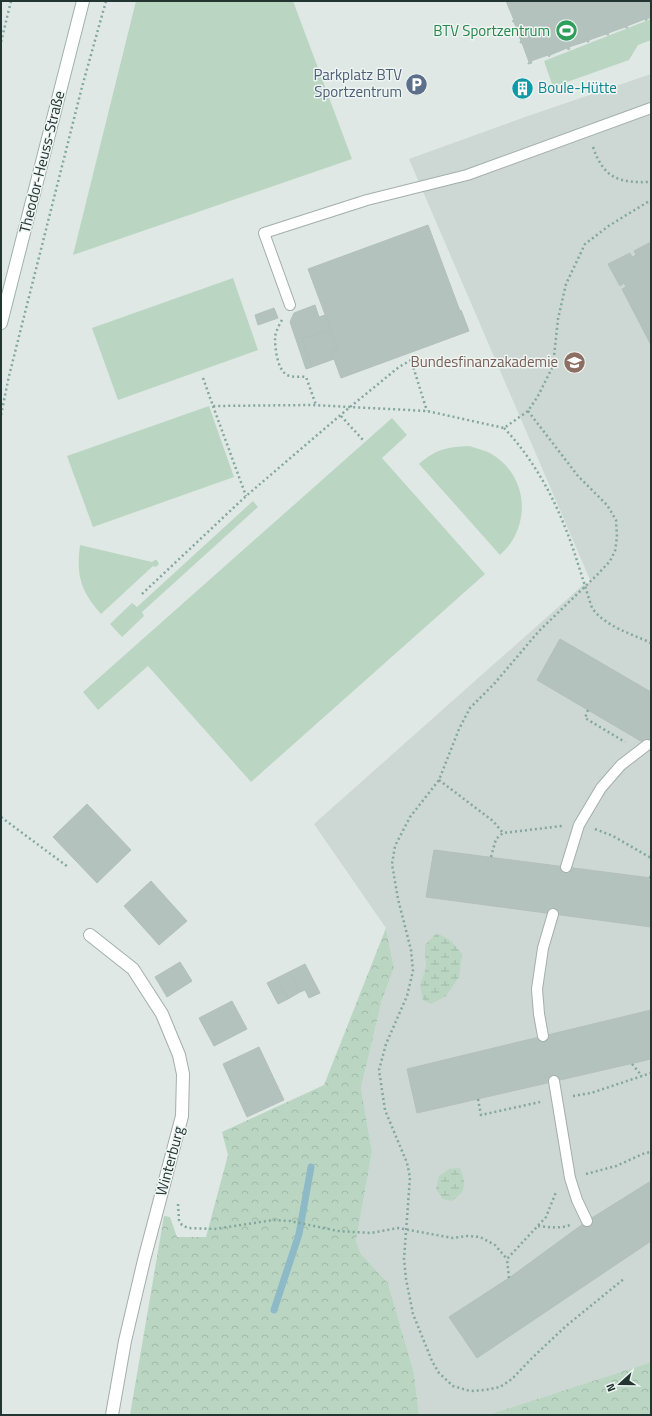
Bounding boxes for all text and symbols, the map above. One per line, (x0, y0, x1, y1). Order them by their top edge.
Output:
sports icon: BTV Sportzentrum (553, 18, 579, 44)
place label: BTV Sportzentrum (433, 19, 550, 42)
place label: Parkplatz BTV Sportzentrum (313, 63, 402, 103)
parking icon: Parkplatz BTV Sportzentrum (404, 71, 430, 97)
building icon: Boule-Hütte (510, 75, 536, 101)
place label: Boule-Hütte (538, 76, 617, 99)
street label: Theodor-Heuss-Straße (13, 88, 70, 236)
school or university icon: Bundesfinanzakademie (561, 349, 587, 375)
place label: Bundesfinanzakademie (410, 350, 558, 373)
street label: Winterburg (149, 1123, 190, 1198)
north arrow (600, 1364, 640, 1404)
text: N (602, 1381, 619, 1394)

